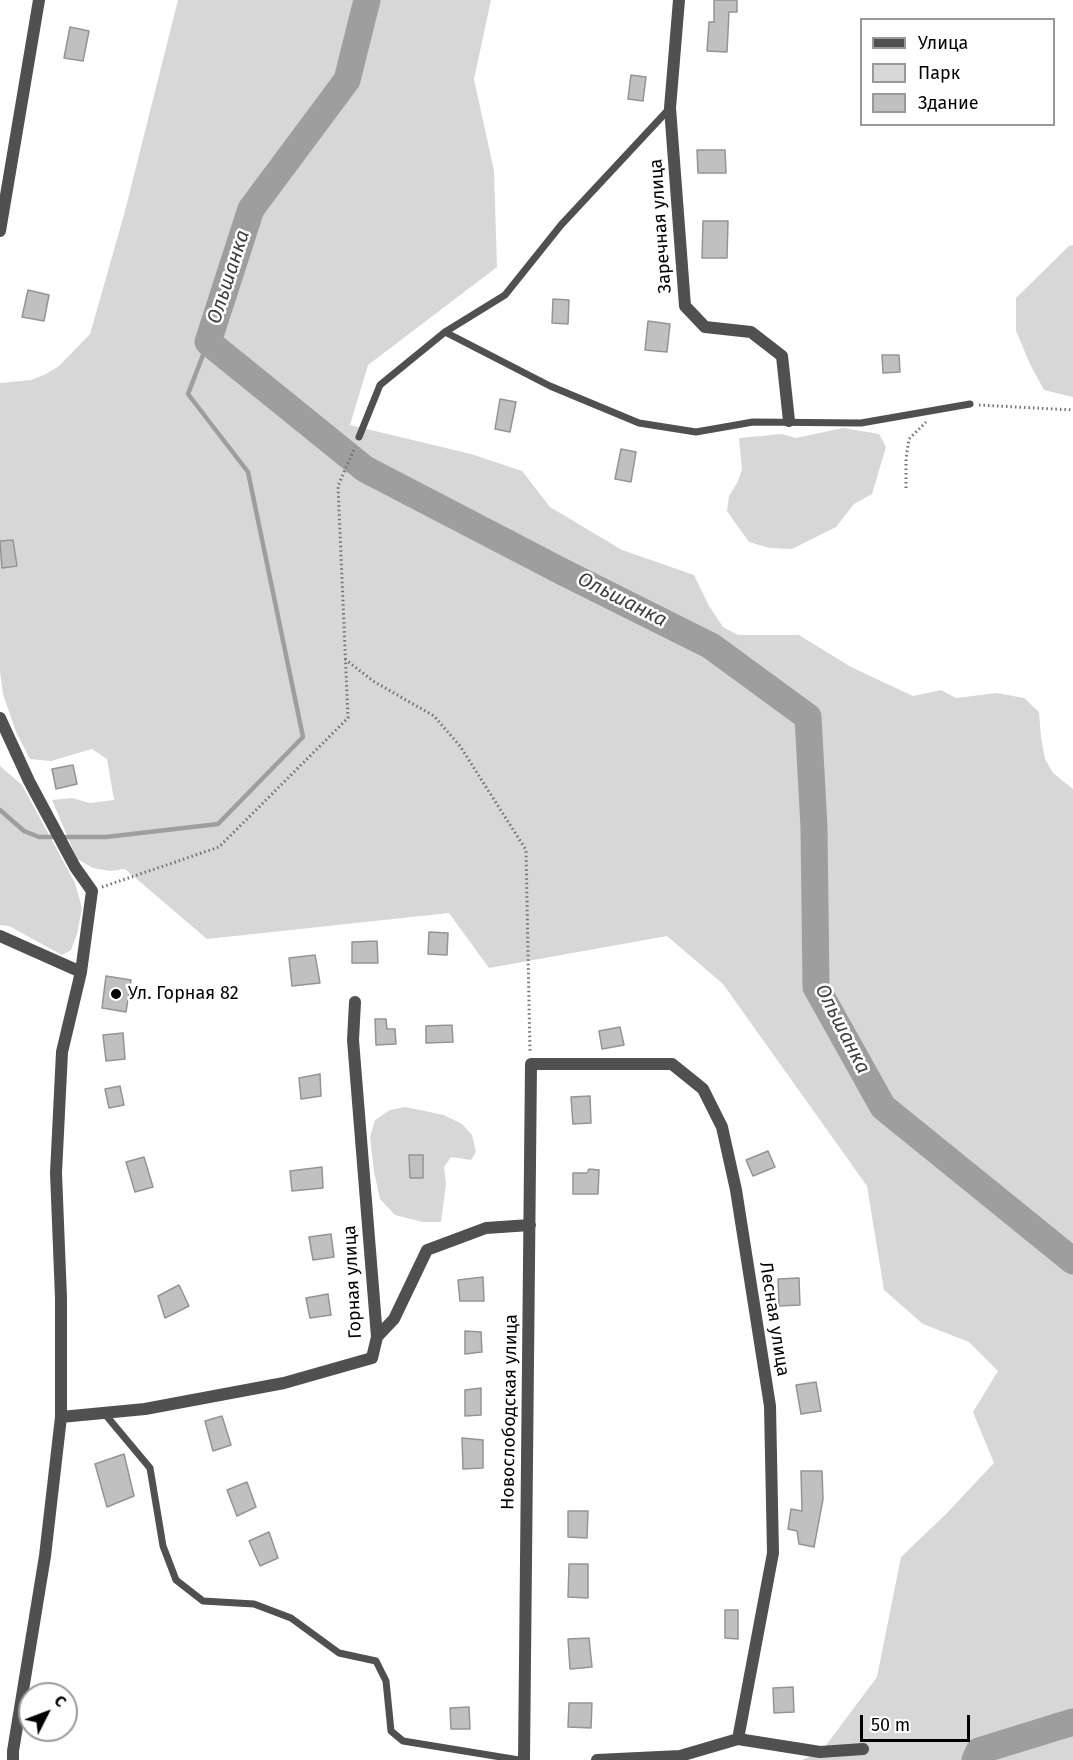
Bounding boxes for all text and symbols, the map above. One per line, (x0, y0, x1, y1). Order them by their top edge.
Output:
legend (860, 18, 1055, 126)
text: Улица (918, 32, 968, 54)
text: Парк (918, 62, 960, 84)
text: Здание (918, 92, 979, 114)
street label: Заречная улица (646, 158, 676, 294)
water label: Ольшанка (203, 227, 255, 327)
water label: Ольшанка (573, 567, 671, 633)
water label: Ольшанка (809, 980, 875, 1078)
place label: Ул. Горная 82 (128, 983, 239, 1005)
marker: Ул. Горная 82 (109, 987, 123, 1001)
street label: Горная улица (339, 1225, 367, 1339)
street label: Лесная улица (754, 1260, 794, 1378)
street label: Новослободская улица (497, 1314, 523, 1510)
north arrow (18, 1682, 78, 1742)
text: С (50, 1691, 70, 1711)
scale bar (863, 1703, 972, 1741)
text: 50 m (871, 1714, 910, 1736)

